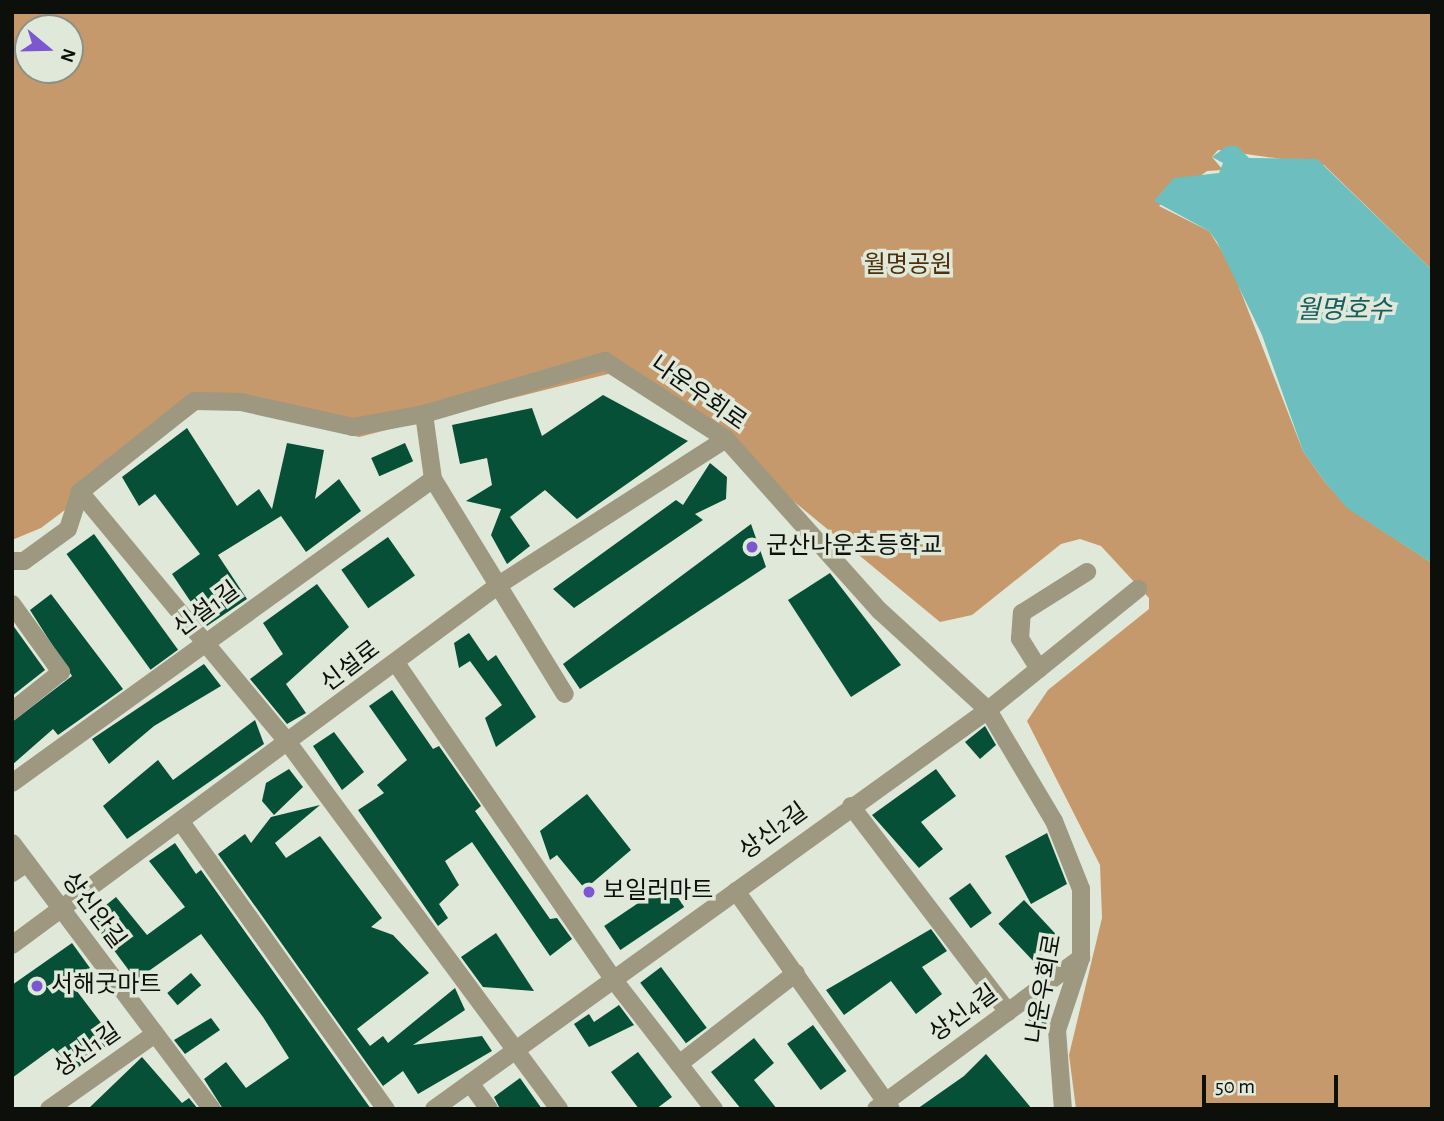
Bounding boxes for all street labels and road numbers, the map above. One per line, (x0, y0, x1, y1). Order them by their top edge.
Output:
street label: 나운우회로 (645, 351, 751, 437)
street label: 신설1길 (168, 576, 246, 644)
street label: 신설로 (316, 636, 386, 698)
street label: 상신2길 (734, 798, 814, 866)
street label: 상신안길 (55, 867, 131, 955)
street label: 나운우회로 (1021, 932, 1069, 1046)
street label: 상신4길 (924, 979, 1004, 1049)
street label: 상신1길 (49, 1018, 127, 1084)

